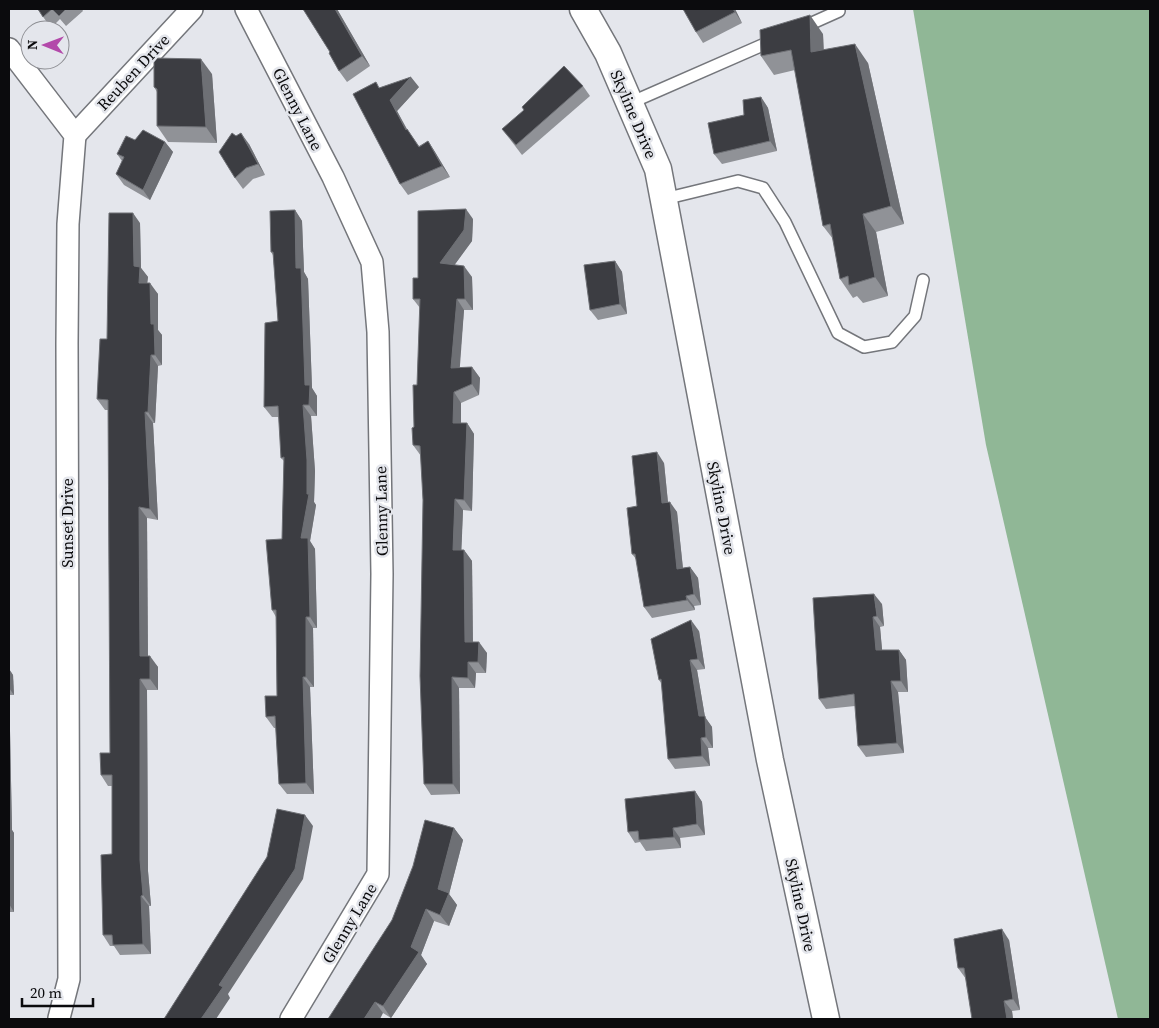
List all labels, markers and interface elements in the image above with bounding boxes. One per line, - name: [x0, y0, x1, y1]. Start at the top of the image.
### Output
- north arrow: [20, 20, 70, 70]
- street label: Reuben Drive: [92, 29, 174, 115]
- text: N: [22, 39, 42, 50]
- street label: Glenny Lane: [268, 64, 328, 154]
- street label: Skyline Drive: [605, 66, 663, 162]
- street label: Skyline Drive: [702, 460, 742, 556]
- street label: Glenny Lane: [369, 466, 393, 556]
- street label: Sunset Drive: [56, 478, 78, 568]
- street label: Skyline Drive: [780, 857, 822, 953]
- street label: Glenny Lane: [316, 879, 382, 967]
- scale bar: [22, 976, 94, 1008]
- text: 20 m: [30, 982, 62, 1003]

